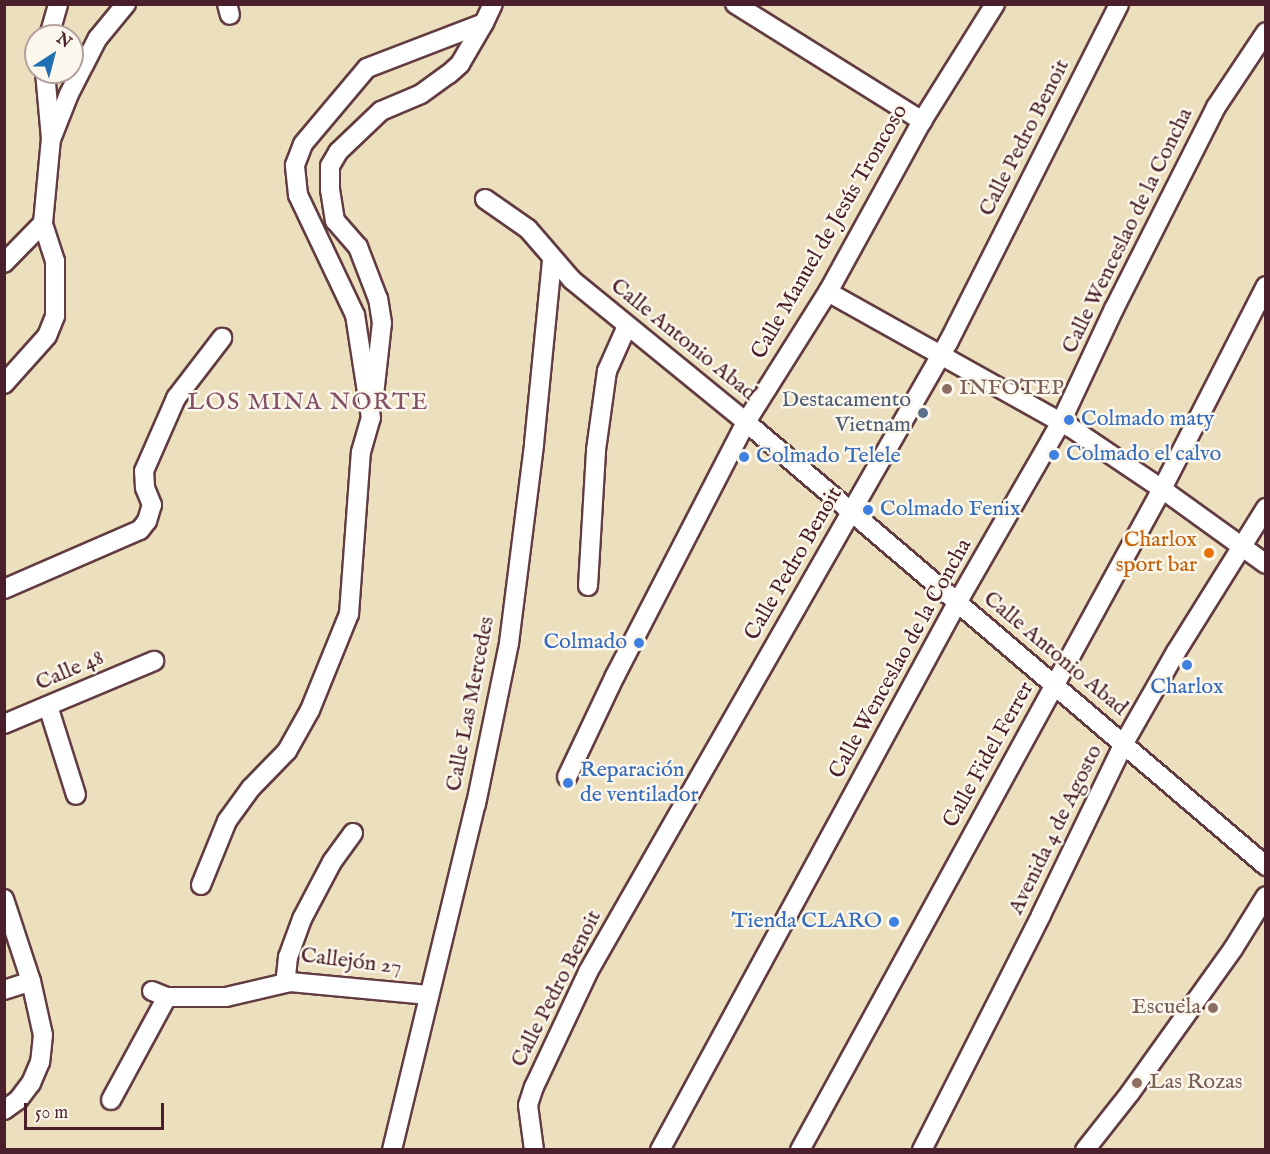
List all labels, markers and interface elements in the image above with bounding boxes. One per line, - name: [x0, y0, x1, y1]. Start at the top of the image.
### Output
- north arrow: [24, 24, 84, 84]
- text: N: [52, 29, 75, 53]
- street label: Calle Pedro Benoit: [974, 55, 1076, 221]
- street label: Calle Manuel de Jesús Troncoso: [746, 100, 914, 364]
- street label: Calle Wenceslao de la Concha: [1057, 104, 1199, 358]
- street label: Calle Antonio Abad: [605, 273, 761, 407]
- place label: INFOTEP: [959, 376, 1064, 402]
- marker: INFOTEP: [940, 382, 954, 396]
- place label: Destacamento Vietnam: [781, 387, 911, 439]
- district label: LOS MINA NORTE: [187, 389, 429, 417]
- marker: Destacamento Vietnam: [916, 406, 930, 420]
- place label: Colmado maty: [1081, 407, 1214, 433]
- marker: Colmado maty: [1062, 413, 1076, 427]
- place label: Colmado el calvo: [1066, 442, 1221, 468]
- place label: Colmado Telele: [756, 444, 901, 470]
- marker: Colmado el calvo: [1047, 448, 1061, 462]
- marker: Colmado Telele: [737, 450, 751, 464]
- street label: Calle Pedro Benoit: [739, 483, 849, 645]
- place label: Colmado Fenix: [880, 497, 1021, 523]
- marker: Colmado Fenix: [861, 503, 875, 517]
- place label: Charlox sport bar: [1116, 527, 1197, 578]
- street label: Calle Wenceslao de la Concha: [824, 534, 978, 784]
- marker: Charlox sport bar: [1202, 546, 1216, 560]
- street label: Calle Antonio Abad: [978, 586, 1132, 722]
- street label: Calle Las Mercedes: [441, 614, 501, 794]
- place label: Colmado: [543, 630, 627, 656]
- marker: Colmado: [632, 636, 646, 650]
- street label: Calle 48: [32, 645, 108, 697]
- marker: Charlox: [1180, 658, 1194, 672]
- place label: Charlox: [1150, 675, 1224, 701]
- street label: Calle Fidel Ferrer: [938, 677, 1040, 833]
- street label: Avenida 4 de Agosto: [1003, 741, 1109, 919]
- place label: Reparación de ventilador: [580, 757, 699, 808]
- marker: Reparación de ventilador: [561, 776, 575, 790]
- street label: Calle Pedro Benoit: [506, 906, 608, 1072]
- place label: Tienda CLARO: [732, 909, 882, 935]
- marker: Tienda CLARO: [887, 915, 901, 929]
- street label: Callejón 27: [299, 943, 403, 981]
- place label: Escuela: [1132, 995, 1201, 1021]
- marker: Escuela: [1206, 1001, 1220, 1015]
- place label: Las Rozas: [1149, 1070, 1243, 1096]
- marker: Las Rozas: [1130, 1076, 1144, 1090]
- scale bar: [27, 1091, 166, 1129]
- text: 50 m: [35, 1102, 68, 1125]

